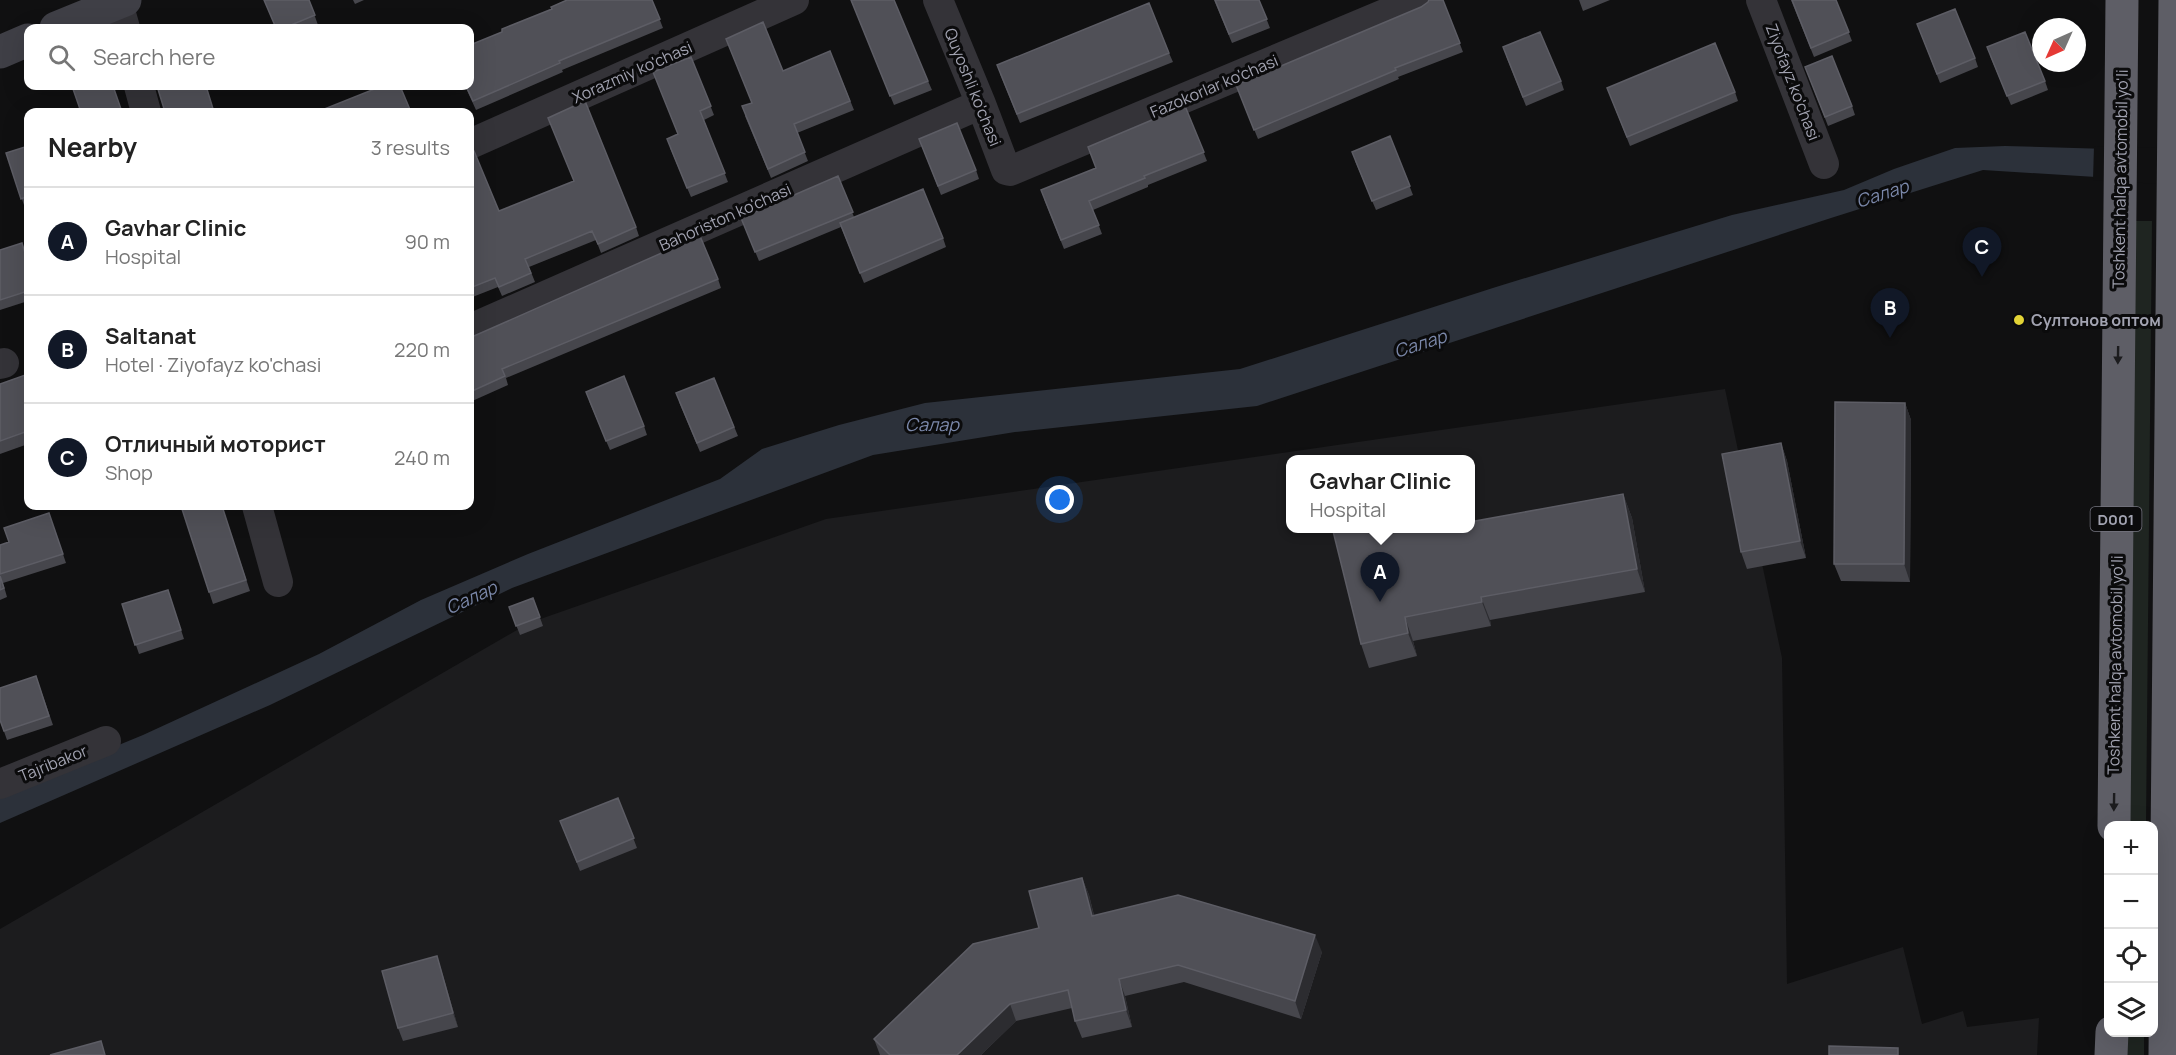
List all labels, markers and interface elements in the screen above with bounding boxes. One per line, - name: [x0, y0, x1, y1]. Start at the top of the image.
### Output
- north arrow: [2032, 18, 2086, 72]
- street label: Ziyofayz ko'chasi: [1761, 20, 1825, 144]
- search box: [24, 24, 474, 90]
- street label: Quyoshli ko'chasi: [939, 25, 1007, 149]
- street label: Xorazmiy ko'chasi: [569, 36, 695, 108]
- icon: search: [45, 41, 78, 74]
- text: Search here: [93, 42, 215, 72]
- street label: Fazokorlar ko'chasi: [1147, 49, 1281, 123]
- street label: Toshkent halqa avtomobil yo'li: [2107, 69, 2133, 289]
- text: Nearby: [48, 129, 137, 165]
- text: 3 results: [371, 134, 450, 161]
- water label: Салар: [1853, 173, 1913, 213]
- street label: Bahoriston ko'chasi: [656, 178, 794, 256]
- text: Gavhar Clinic: [105, 213, 246, 243]
- text: A: [61, 228, 74, 255]
- text: 90 m: [404, 228, 450, 255]
- pin: C: [1962, 228, 2002, 277]
- text: Hospital: [105, 243, 181, 270]
- pin: B: [1870, 288, 1910, 338]
- place label: Султонов оптом: [2031, 309, 2161, 331]
- marker: Султонов оптом: [2012, 313, 2026, 327]
- text: Saltanat: [105, 321, 196, 351]
- water label: Салар: [1391, 323, 1451, 363]
- text: B: [61, 336, 74, 363]
- text: 220 m: [394, 336, 450, 363]
- one-way arrow: [2113, 346, 2123, 365]
- text: Hotel · Ziyofayz ko'chasi: [105, 351, 321, 378]
- water label: Салар: [905, 412, 960, 436]
- text: Отличный моторист: [105, 429, 326, 459]
- text: C: [60, 444, 75, 471]
- text: 240 m: [394, 444, 450, 471]
- popup: [1286, 455, 1475, 533]
- text: Shop: [105, 459, 153, 486]
- text: Gavhar Clinic: [1310, 466, 1451, 496]
- your location: [1045, 485, 1074, 514]
- text: Hospital: [1310, 496, 1386, 523]
- road number: D001: [2090, 507, 2142, 531]
- pin: A: [1360, 552, 1400, 602]
- street label: Toshkent halqa avtomobil yo'li: [2102, 555, 2128, 775]
- water label: Салар: [442, 574, 502, 619]
- street label: Tajribakor: [15, 739, 91, 787]
- one-way arrow: [2109, 793, 2119, 812]
- map controls: [2104, 821, 2158, 1037]
- button: +: [2104, 821, 2158, 875]
- button: −: [2104, 875, 2158, 929]
- button: locate: [2104, 929, 2158, 983]
- button: layers: [2104, 983, 2158, 1037]

